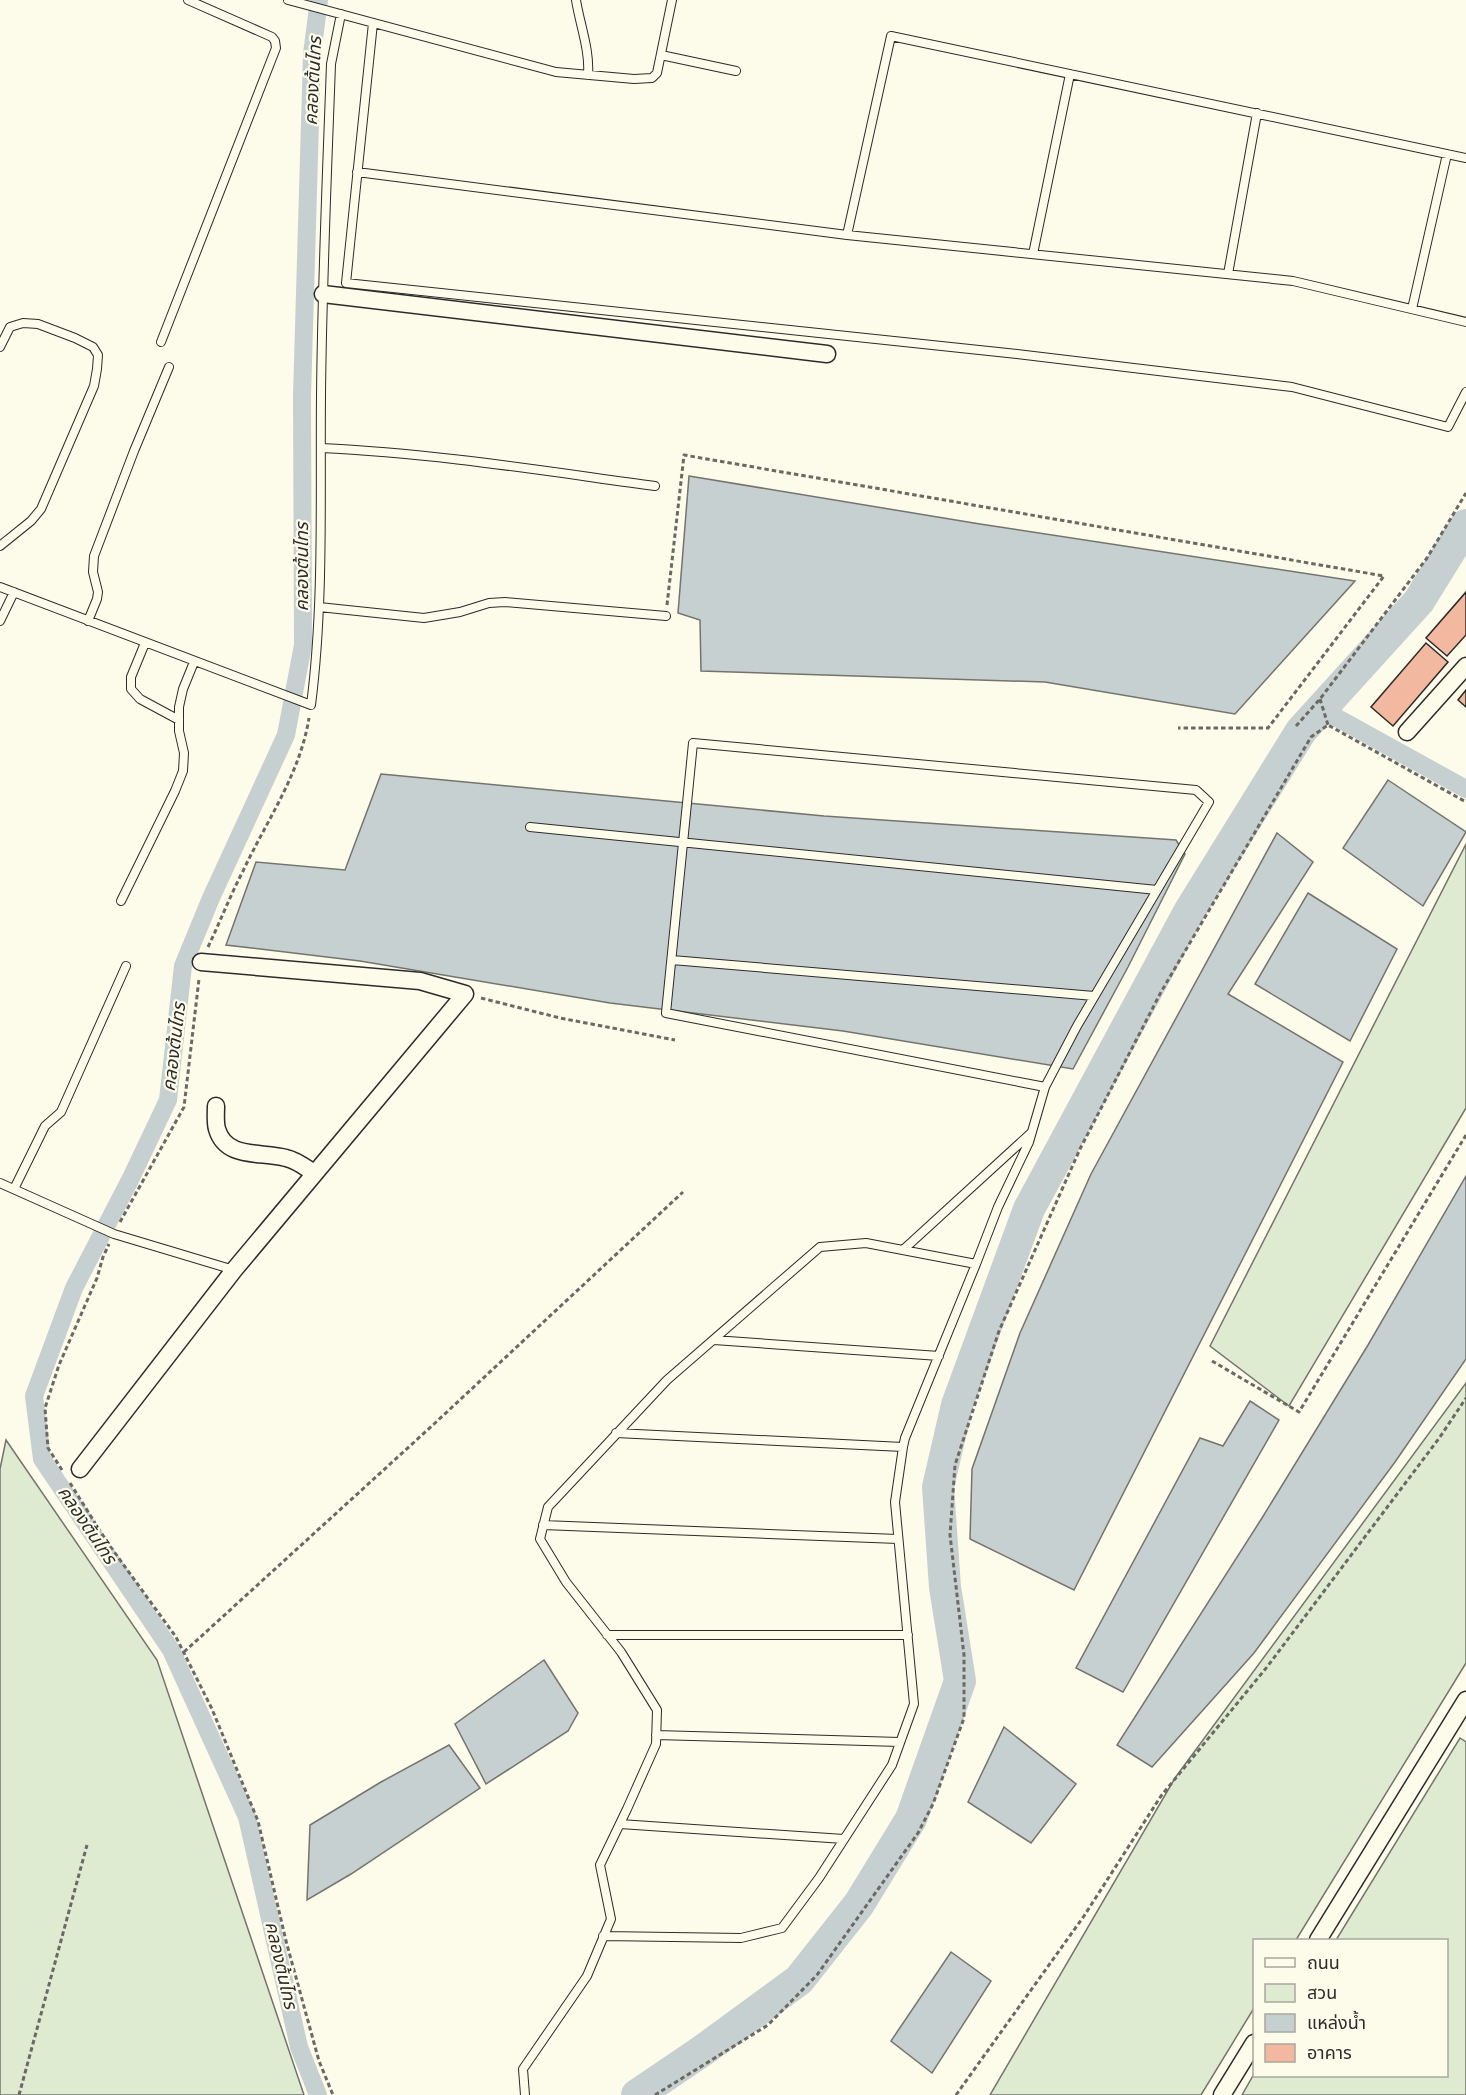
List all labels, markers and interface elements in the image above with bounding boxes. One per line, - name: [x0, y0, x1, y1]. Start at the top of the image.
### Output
- water label: คลองต้นไทร: [300, 35, 326, 126]
- water label: คลองต้นไทร: [291, 521, 313, 612]
- water label: คลองต้นไทร: [158, 1000, 190, 1093]
- water label: คลองต้นไทร: [53, 1482, 122, 1569]
- water label: คลองต้นไทร: [260, 1919, 302, 2012]
- legend: [1253, 1939, 1448, 2077]
- text: ถนน: [1307, 1952, 1340, 1974]
- text: สวน: [1307, 1982, 1337, 2004]
- text: แหล่งน้ำ: [1307, 2010, 1366, 2034]
- text: อาคาร: [1307, 2042, 1352, 2064]

